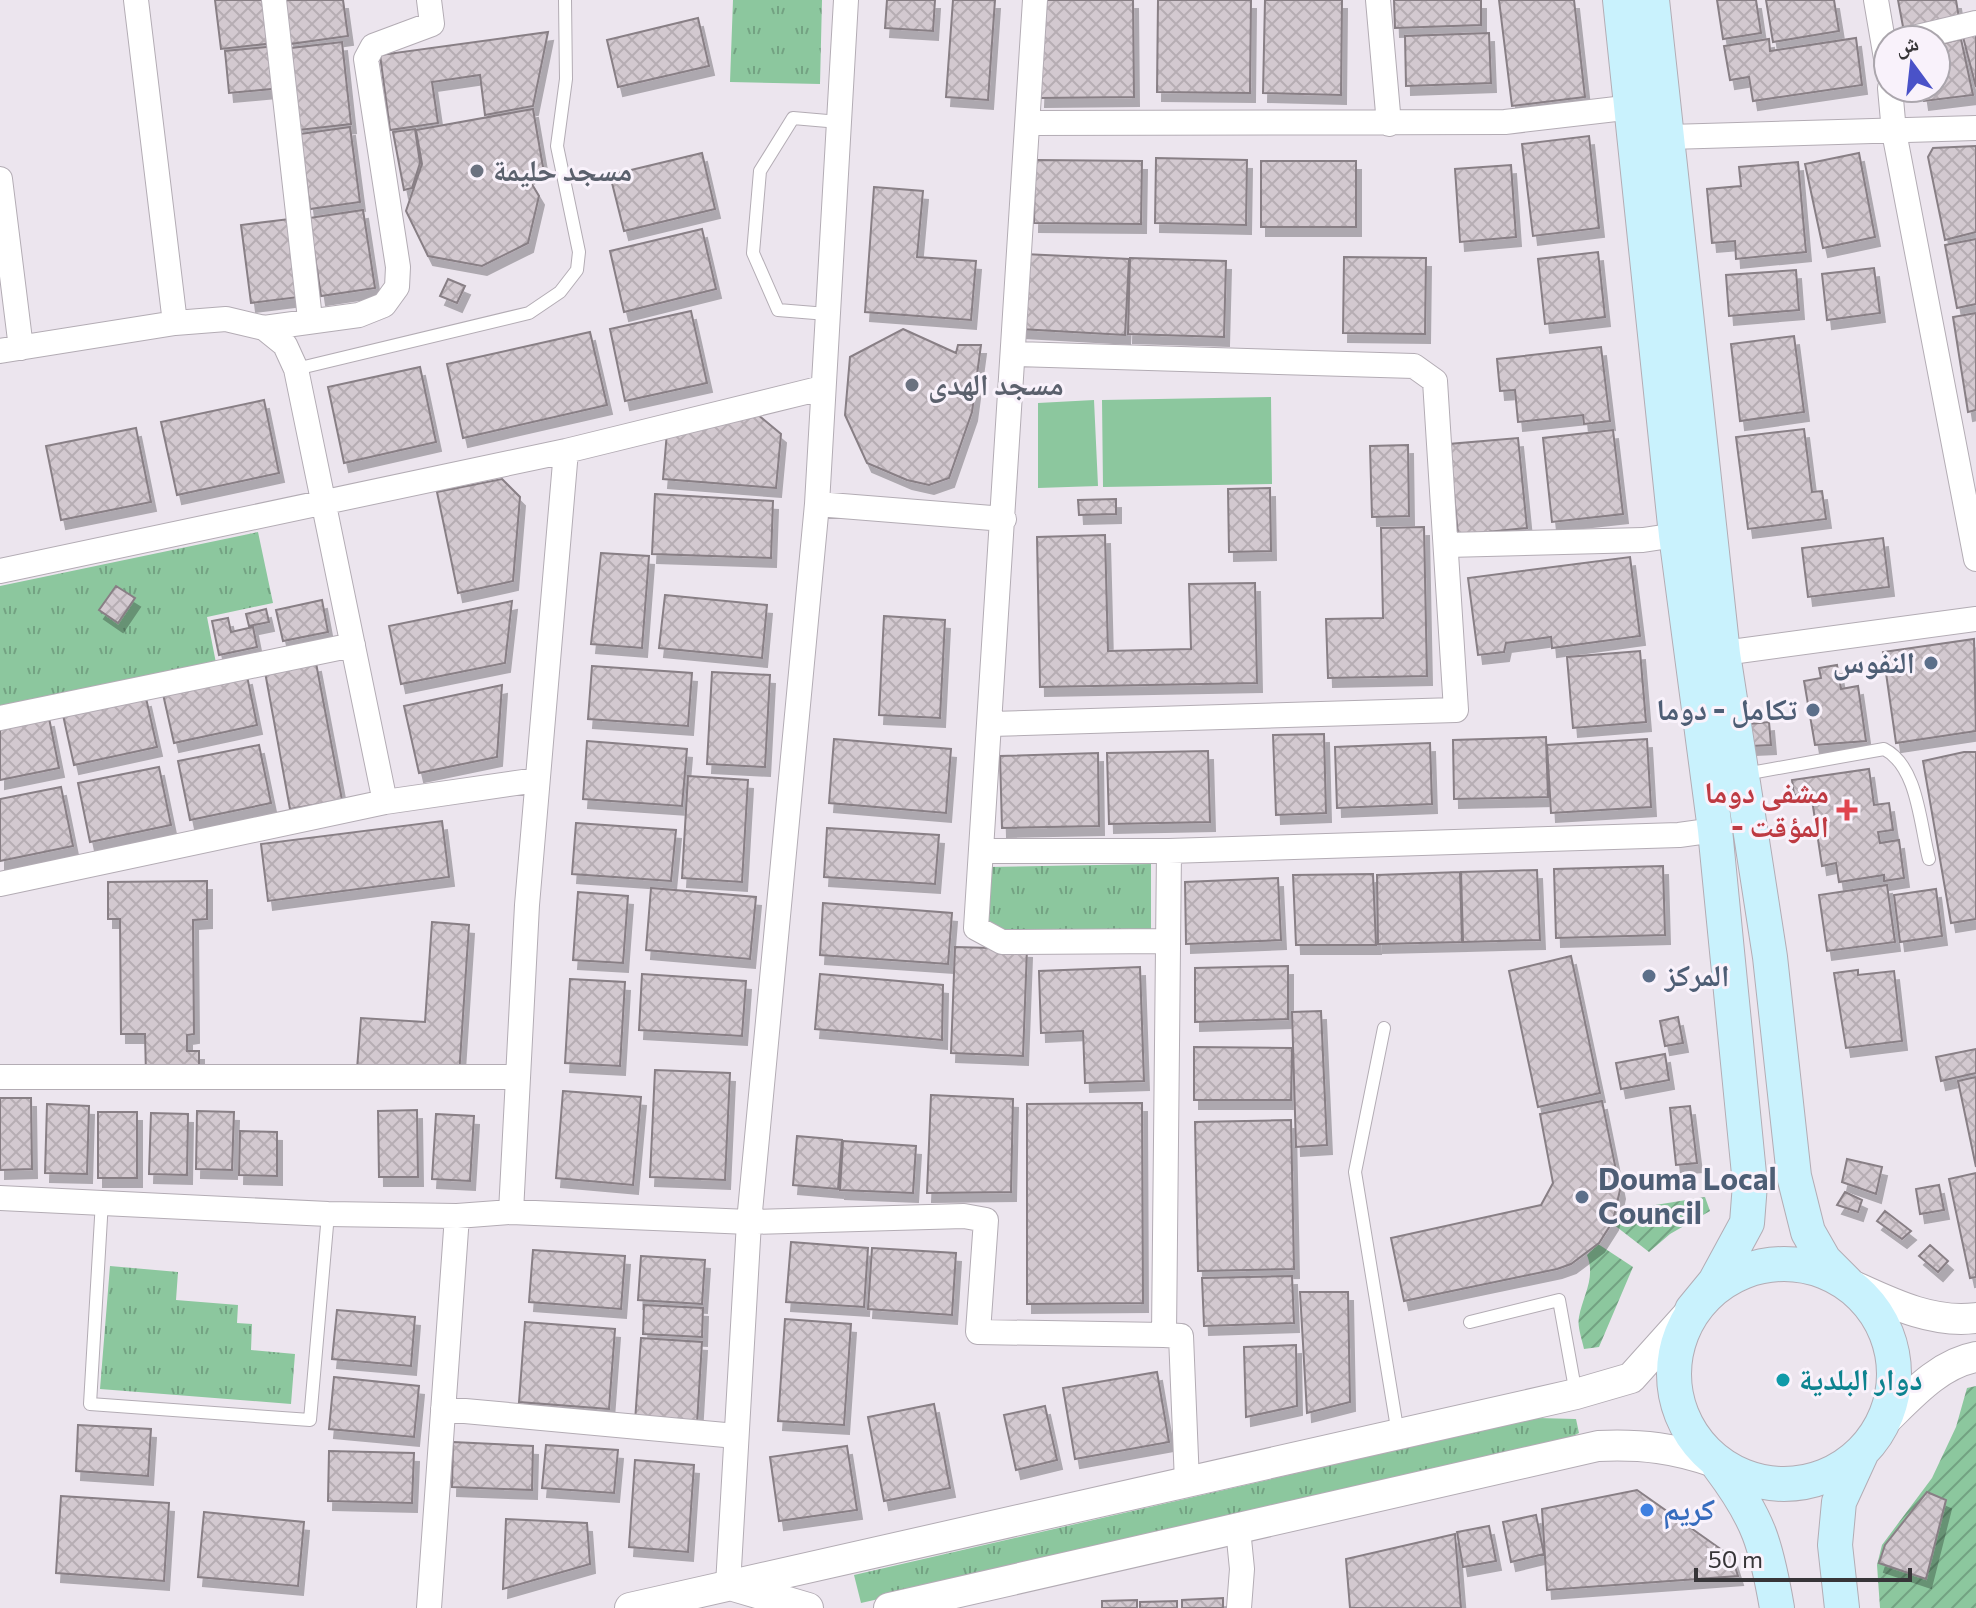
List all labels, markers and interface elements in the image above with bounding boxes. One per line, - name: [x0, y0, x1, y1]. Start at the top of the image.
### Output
- north arrow: [1872, 24, 1952, 104]
- text: ش: [1892, 28, 1922, 61]
- place label: مسجد حليمة: [493, 150, 632, 188]
- marker: مسجد حليمة: [468, 162, 486, 180]
- place label: مسجد الهدى: [928, 364, 1064, 403]
- marker: مسجد الهدى: [903, 376, 921, 394]
- place label: النفوس: [1832, 642, 1915, 681]
- marker: النفوس: [1922, 654, 1940, 672]
- place label: تكامل - دوما: [1656, 689, 1797, 728]
- marker: تكامل - دوما: [1804, 701, 1822, 719]
- place label: مشفى دوما - المؤقت: [1704, 772, 1829, 844]
- marker: مشفى دوما - المؤقت: [1836, 799, 1858, 821]
- place label: المركز: [1663, 955, 1729, 992]
- marker: المركز: [1640, 967, 1658, 985]
- place label: Douma Local Council: [1598, 1159, 1777, 1230]
- marker: Douma Local Council: [1573, 1188, 1591, 1206]
- place label: دوار البلدية: [1799, 1359, 1922, 1397]
- marker: دوار البلدية: [1774, 1371, 1792, 1389]
- place label: كريم: [1663, 1489, 1715, 1530]
- marker: كريم: [1638, 1501, 1656, 1519]
- scale bar: [1696, 1532, 1910, 1582]
- text: 50 m: [1708, 1544, 1763, 1573]

